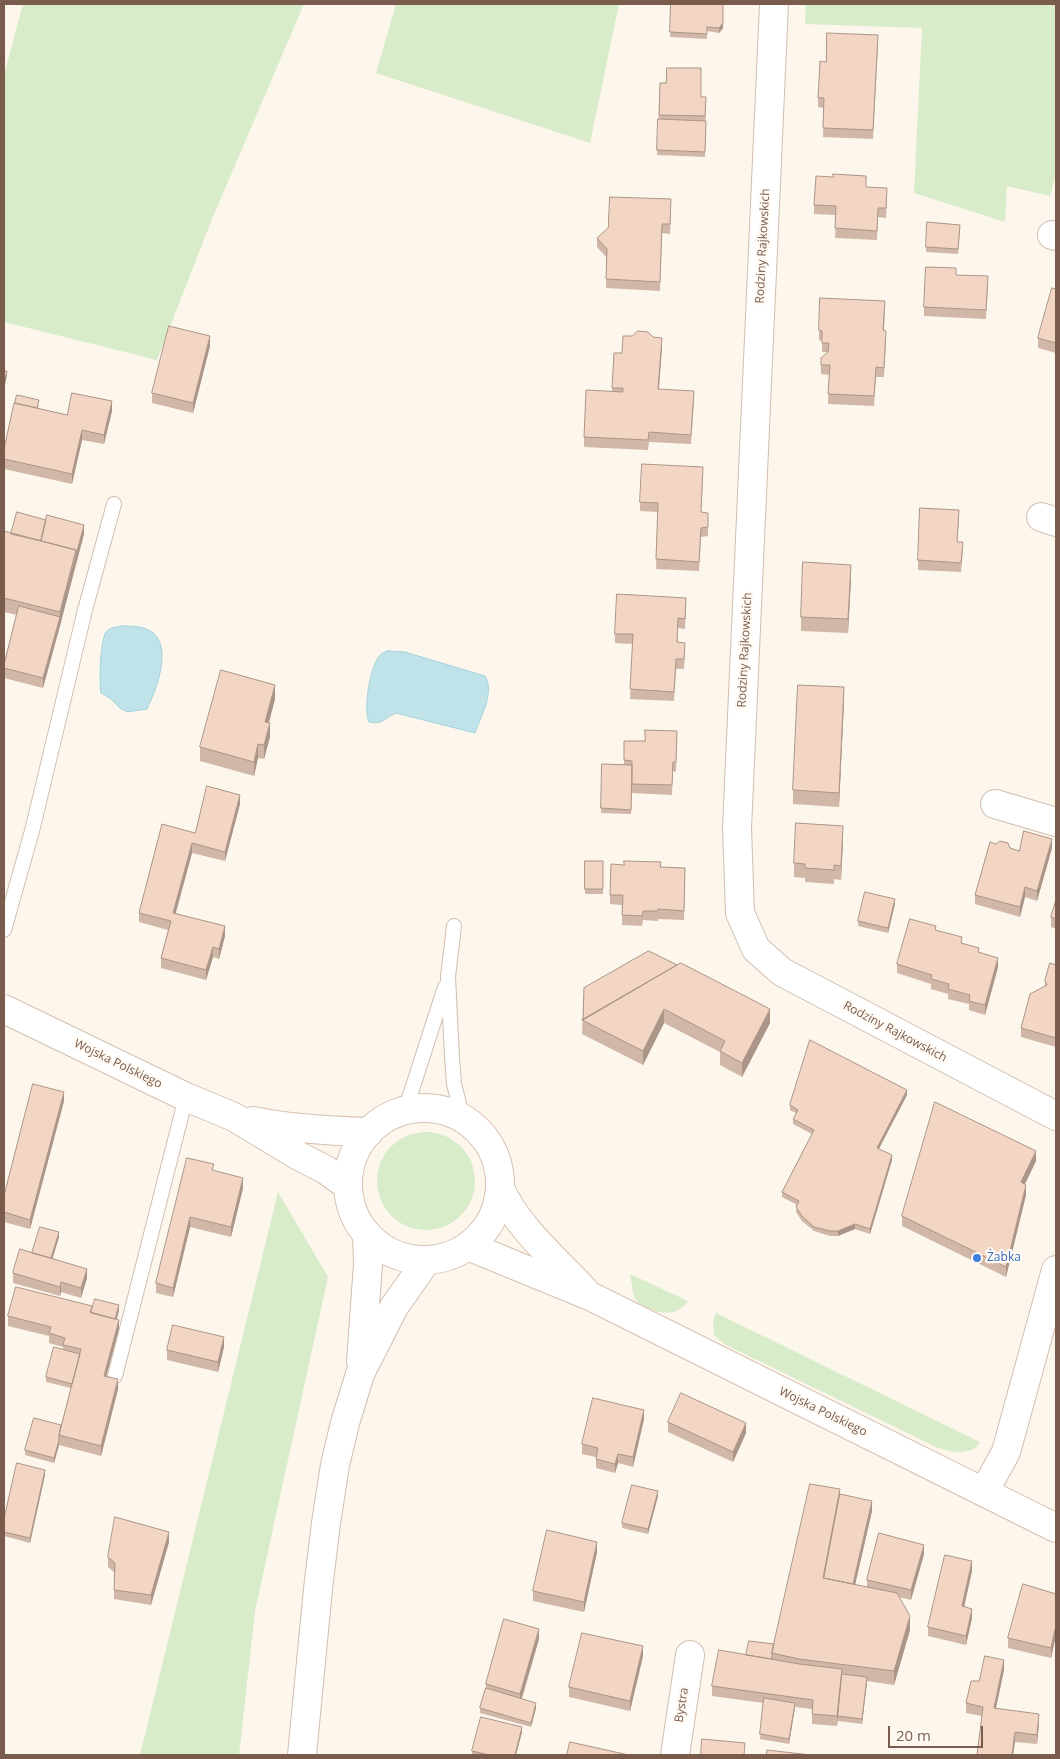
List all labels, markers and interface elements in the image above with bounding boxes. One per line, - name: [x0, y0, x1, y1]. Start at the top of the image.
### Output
- street label: Rodziny Rajkowskich: [753, 188, 773, 304]
- street label: Rodziny Rajkowskich: [735, 592, 755, 708]
- street label: Rodziny Rajkowskich: [841, 999, 949, 1065]
- street label: Wojska Polskiego: [72, 1036, 164, 1092]
- place label: Żabka: [987, 1251, 1021, 1265]
- marker: Żabka: [971, 1252, 983, 1264]
- street label: Wojska Polskiego: [777, 1384, 869, 1440]
- street label: Bystra: [672, 1686, 692, 1724]
- scale bar: [890, 1716, 985, 1748]
- text: 20 m: [896, 1725, 931, 1745]

